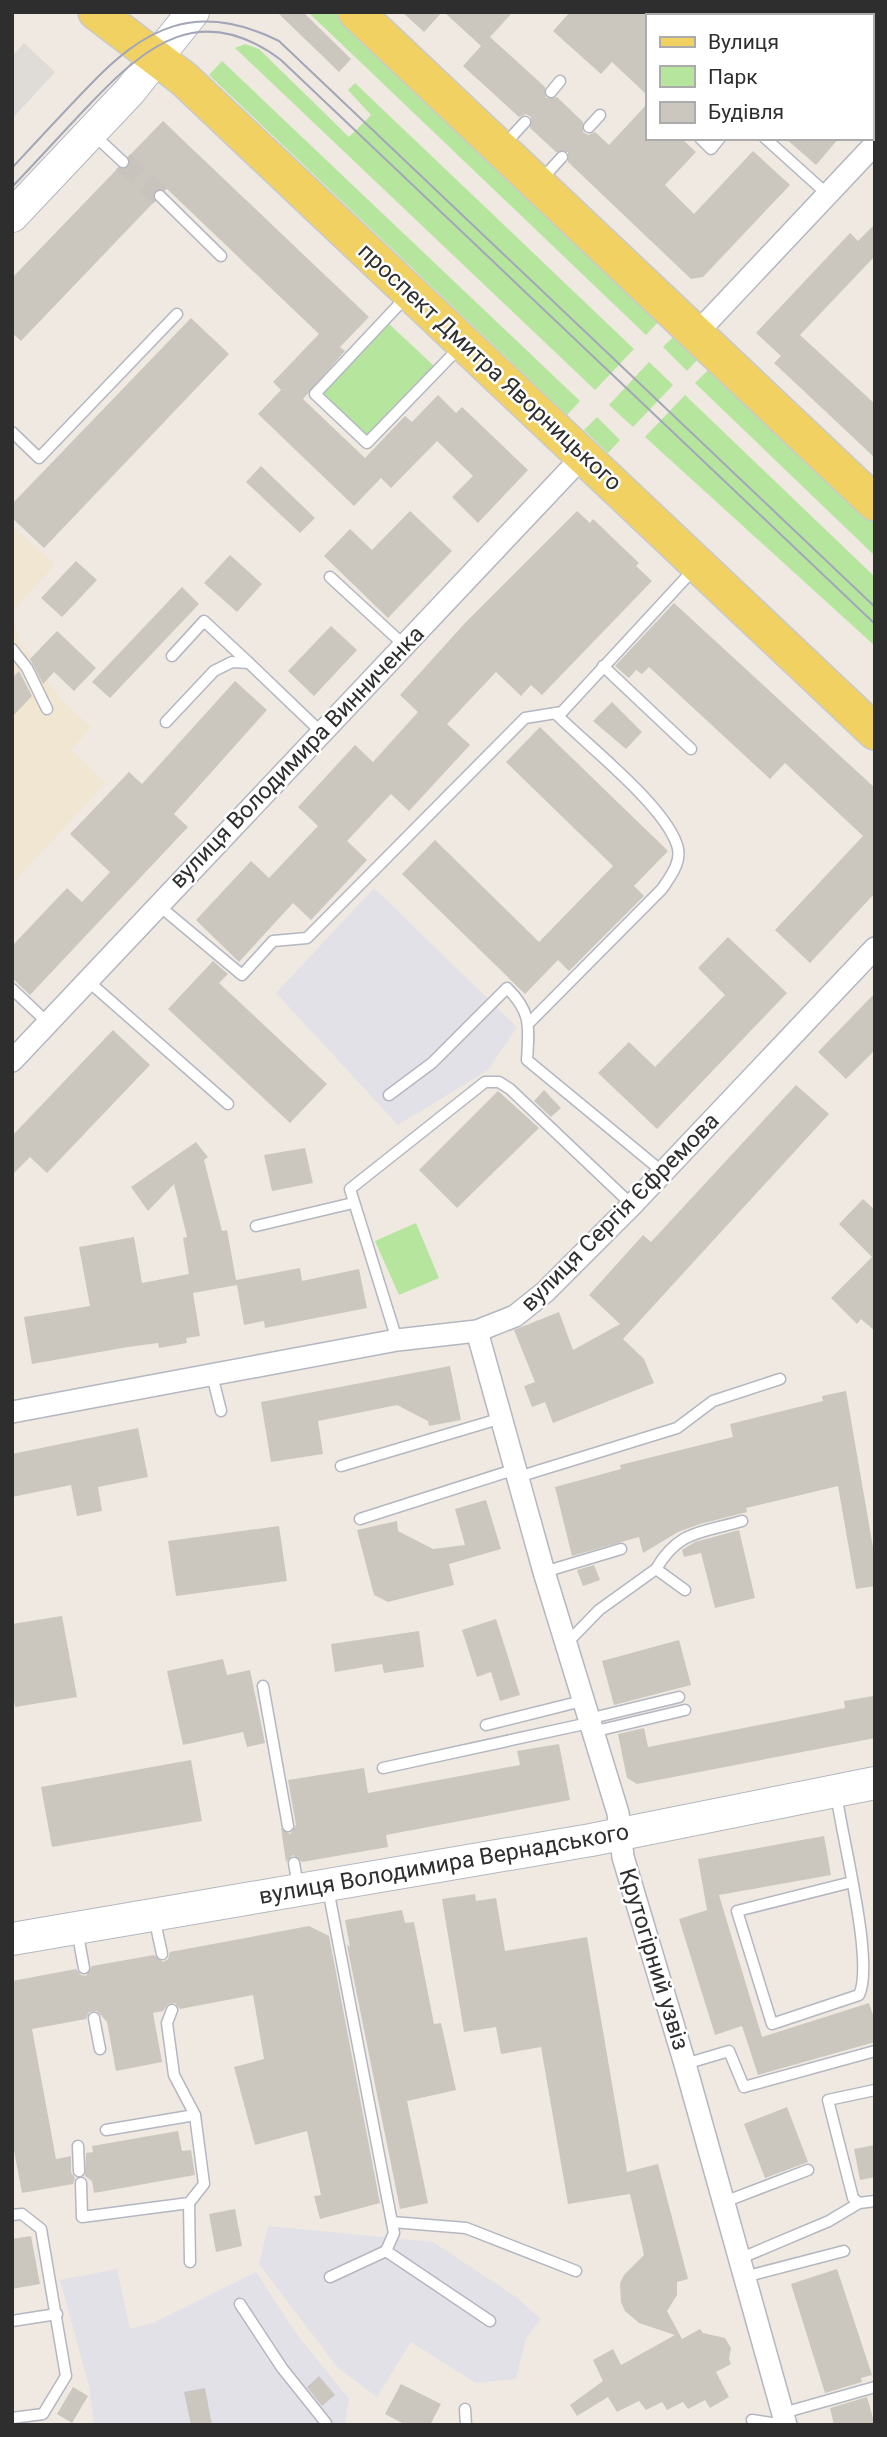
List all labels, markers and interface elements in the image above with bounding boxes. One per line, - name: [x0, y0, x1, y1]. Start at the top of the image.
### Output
- legend: [646, 14, 873, 140]
- text: Вулиця: [708, 30, 779, 54]
- text: Парк: [708, 65, 758, 89]
- text: Будівля: [708, 100, 784, 124]
- street label: проспект Дмитра Яворницького: [353, 238, 627, 496]
- street label: вулиця Володимира Винниченка: [164, 620, 430, 894]
- street label: вулиця Сергія Єфремова: [515, 1107, 725, 1317]
- street label: вулиця Володимира Вернадського: [257, 1818, 631, 1910]
- street label: Крутогірний узвіз: [614, 1865, 694, 2053]

